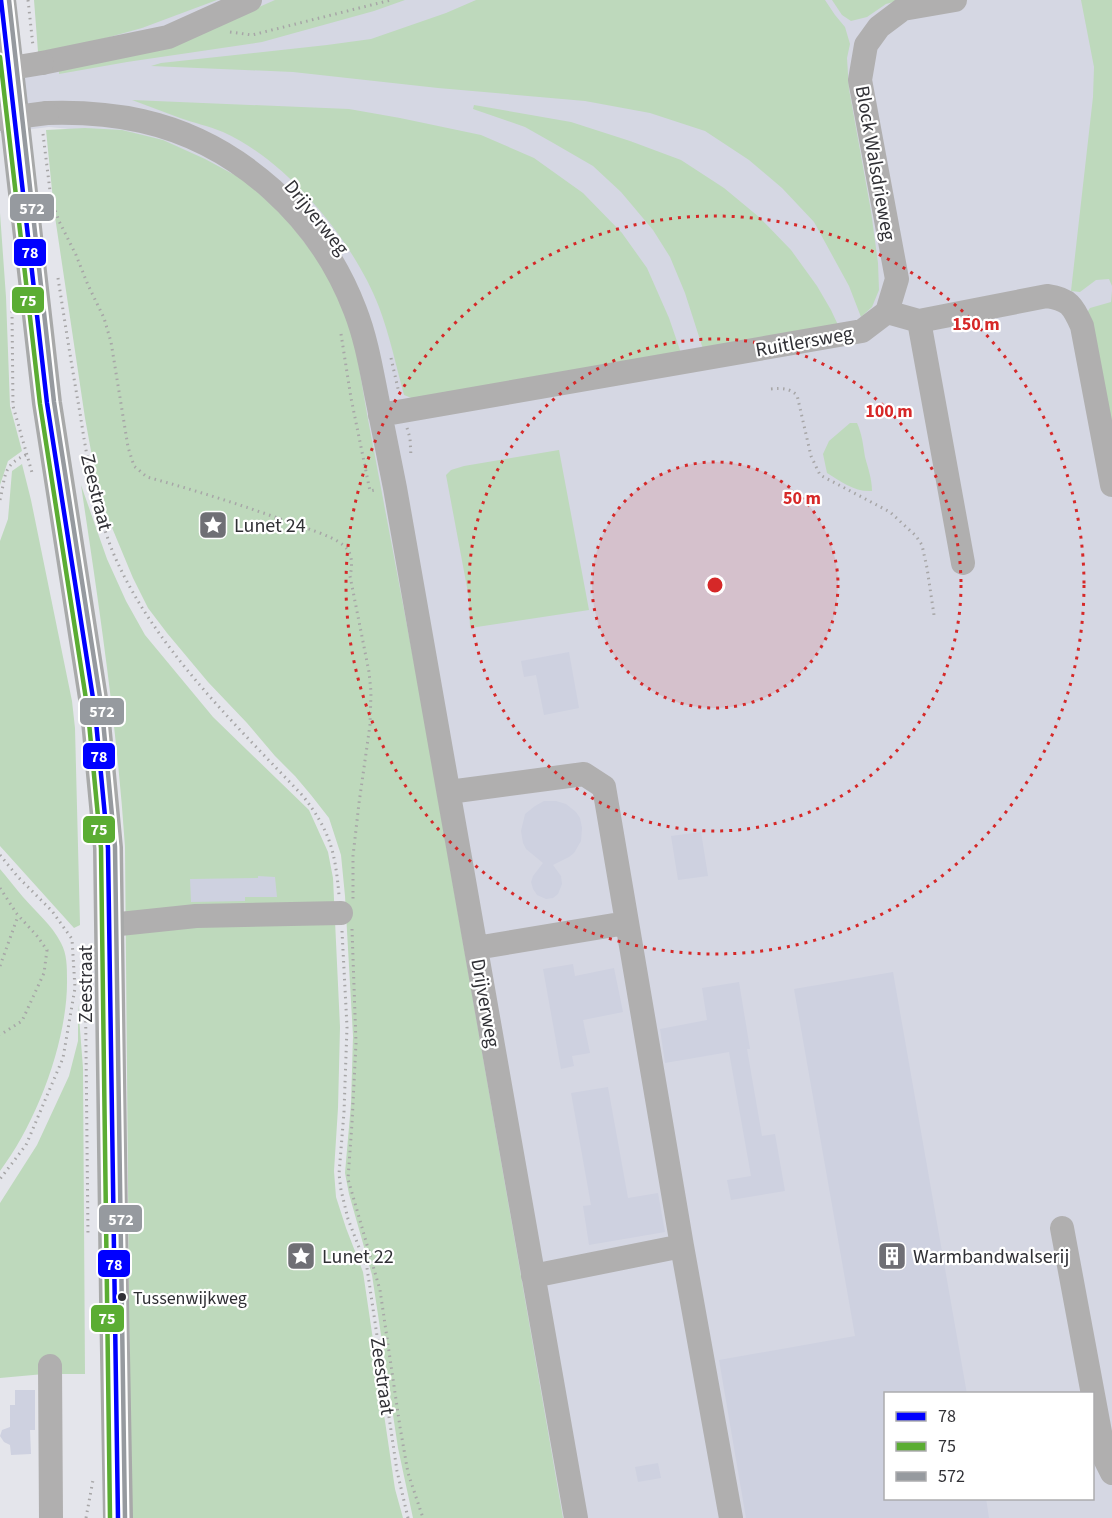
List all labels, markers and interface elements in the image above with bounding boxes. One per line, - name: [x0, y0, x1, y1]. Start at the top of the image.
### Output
- street label: Block Walsdrieweg: [848, 84, 902, 243]
- street label: Drijverweg: [277, 174, 355, 261]
- line badge: 572: [9, 193, 55, 222]
- text: 572: [19, 198, 45, 220]
- line badge: 78: [13, 238, 47, 267]
- text: 78: [22, 242, 38, 264]
- line badge: 75: [11, 286, 45, 314]
- text: 75: [20, 290, 36, 312]
- text: 150 m: [952, 312, 1000, 337]
- street label: Ruitlersweg: [753, 320, 855, 364]
- text: 100 m: [865, 399, 913, 424]
- street label: Zeestraat: [73, 451, 119, 534]
- text: 50 m: [783, 486, 821, 511]
- place icon: Lunet 24: [197, 509, 229, 541]
- place label: Lunet 24: [234, 512, 306, 540]
- centre of rings: [705, 575, 725, 595]
- line badge: 572: [79, 697, 125, 726]
- text: 572: [89, 701, 115, 723]
- line badge: 78: [82, 742, 116, 770]
- text: 78: [91, 746, 107, 768]
- line badge: 75: [82, 815, 116, 844]
- text: 75: [91, 819, 107, 841]
- street label: Zeestraat: [72, 945, 100, 1023]
- street label: Drijverweg: [463, 957, 507, 1050]
- line badge: 572: [98, 1204, 143, 1233]
- text: 572: [108, 1209, 134, 1231]
- place icon: Lunet 22: [285, 1240, 317, 1272]
- building icon: Warmbandwalserij: [876, 1240, 908, 1272]
- place label: Lunet 22: [322, 1243, 394, 1271]
- place label: Warmbandwalserij: [913, 1243, 1069, 1271]
- line badge: 78: [97, 1249, 131, 1278]
- text: 78: [106, 1254, 122, 1276]
- place label: Tussenwijkweg: [133, 1286, 247, 1311]
- marker: Tussenwijkweg: [116, 1291, 128, 1303]
- line badge: 75: [90, 1304, 125, 1333]
- text: 75: [99, 1308, 115, 1330]
- street label: Zeestraat: [363, 1336, 401, 1417]
- legend: [884, 1392, 1094, 1500]
- text: 78: [938, 1404, 956, 1429]
- text: 75: [938, 1434, 956, 1459]
- text: 572: [938, 1464, 965, 1489]

